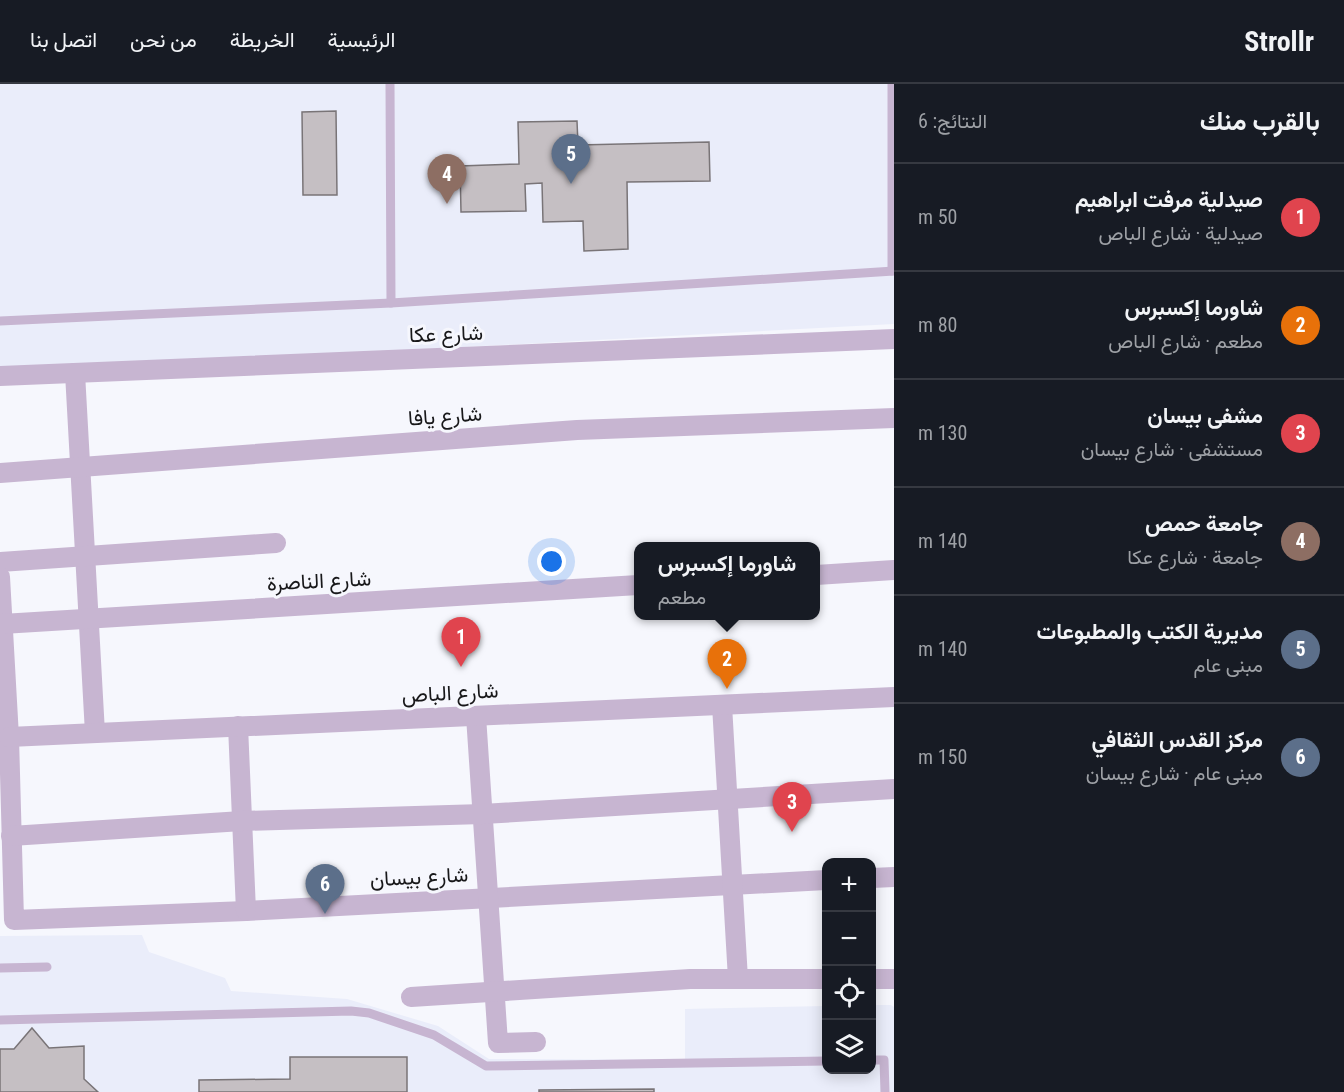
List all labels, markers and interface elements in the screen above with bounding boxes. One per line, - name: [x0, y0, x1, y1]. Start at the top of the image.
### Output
- text: Strollr: [1244, 25, 1314, 58]
- text: اتصل بنا: [30, 28, 97, 52]
- text: من نحن: [130, 28, 197, 52]
- text: الخريطة: [230, 28, 295, 52]
- text: الرئيسية: [328, 28, 396, 52]
- text: بالقرب منك: [1200, 106, 1320, 136]
- text: النتائج: 6: [918, 109, 987, 133]
- pin: 5: [552, 135, 590, 184]
- pin: 4: [428, 154, 466, 204]
- text: صيدلية مرفت ابراهيم: [1075, 187, 1263, 212]
- text: 50 m: [918, 205, 957, 229]
- text: 1: [1295, 205, 1306, 229]
- text: صيدلية · شارع الباص: [1099, 221, 1263, 245]
- text: شاورما إكسبرس: [1125, 295, 1263, 320]
- text: 80 m: [918, 313, 957, 337]
- text: 2: [1295, 313, 1306, 337]
- street label: شارع عكا: [408, 321, 484, 349]
- text: مطعم · شارع الباص: [1108, 329, 1263, 353]
- street label: شارع يافا: [407, 401, 483, 433]
- text: مشفى بيسان: [1147, 403, 1263, 428]
- text: 130 m: [918, 421, 967, 445]
- text: 3: [1295, 421, 1306, 445]
- text: مستشفى · شارع بيسان: [1081, 437, 1263, 461]
- text: جامعة حمص: [1145, 511, 1263, 536]
- text: 140 m: [918, 529, 967, 553]
- text: 4: [1295, 529, 1306, 553]
- popup: [634, 542, 820, 620]
- text: جامعة · شارع عكا: [1127, 545, 1263, 569]
- your location: [537, 547, 566, 576]
- text: شاورما إكسبرس: [658, 551, 796, 576]
- street label: شارع الناصرة: [266, 566, 372, 598]
- text: مطعم: [658, 585, 706, 609]
- pin: 1: [442, 618, 480, 667]
- text: مديرية الكتب والمطبوعات: [1037, 619, 1263, 644]
- text: 140 m: [918, 637, 967, 661]
- text: 5: [1295, 637, 1306, 661]
- pin: 2: [708, 640, 746, 689]
- text: مبنى عام: [1194, 653, 1263, 677]
- street label: شارع الباص: [401, 678, 499, 710]
- text: مركز القدس الثقافي: [1091, 727, 1263, 752]
- text: 150 m: [918, 745, 967, 769]
- text: 6: [1295, 745, 1306, 769]
- text: مبنى عام · شارع بيسان: [1086, 761, 1263, 785]
- pin: 3: [772, 782, 812, 832]
- map controls: [822, 858, 876, 1074]
- button: +: [822, 858, 876, 912]
- street label: شارع بيسان: [369, 862, 469, 894]
- pin: 6: [306, 864, 344, 914]
- button: −: [822, 912, 876, 966]
- button: locate: [822, 966, 876, 1020]
- button: layers: [822, 1020, 876, 1074]

